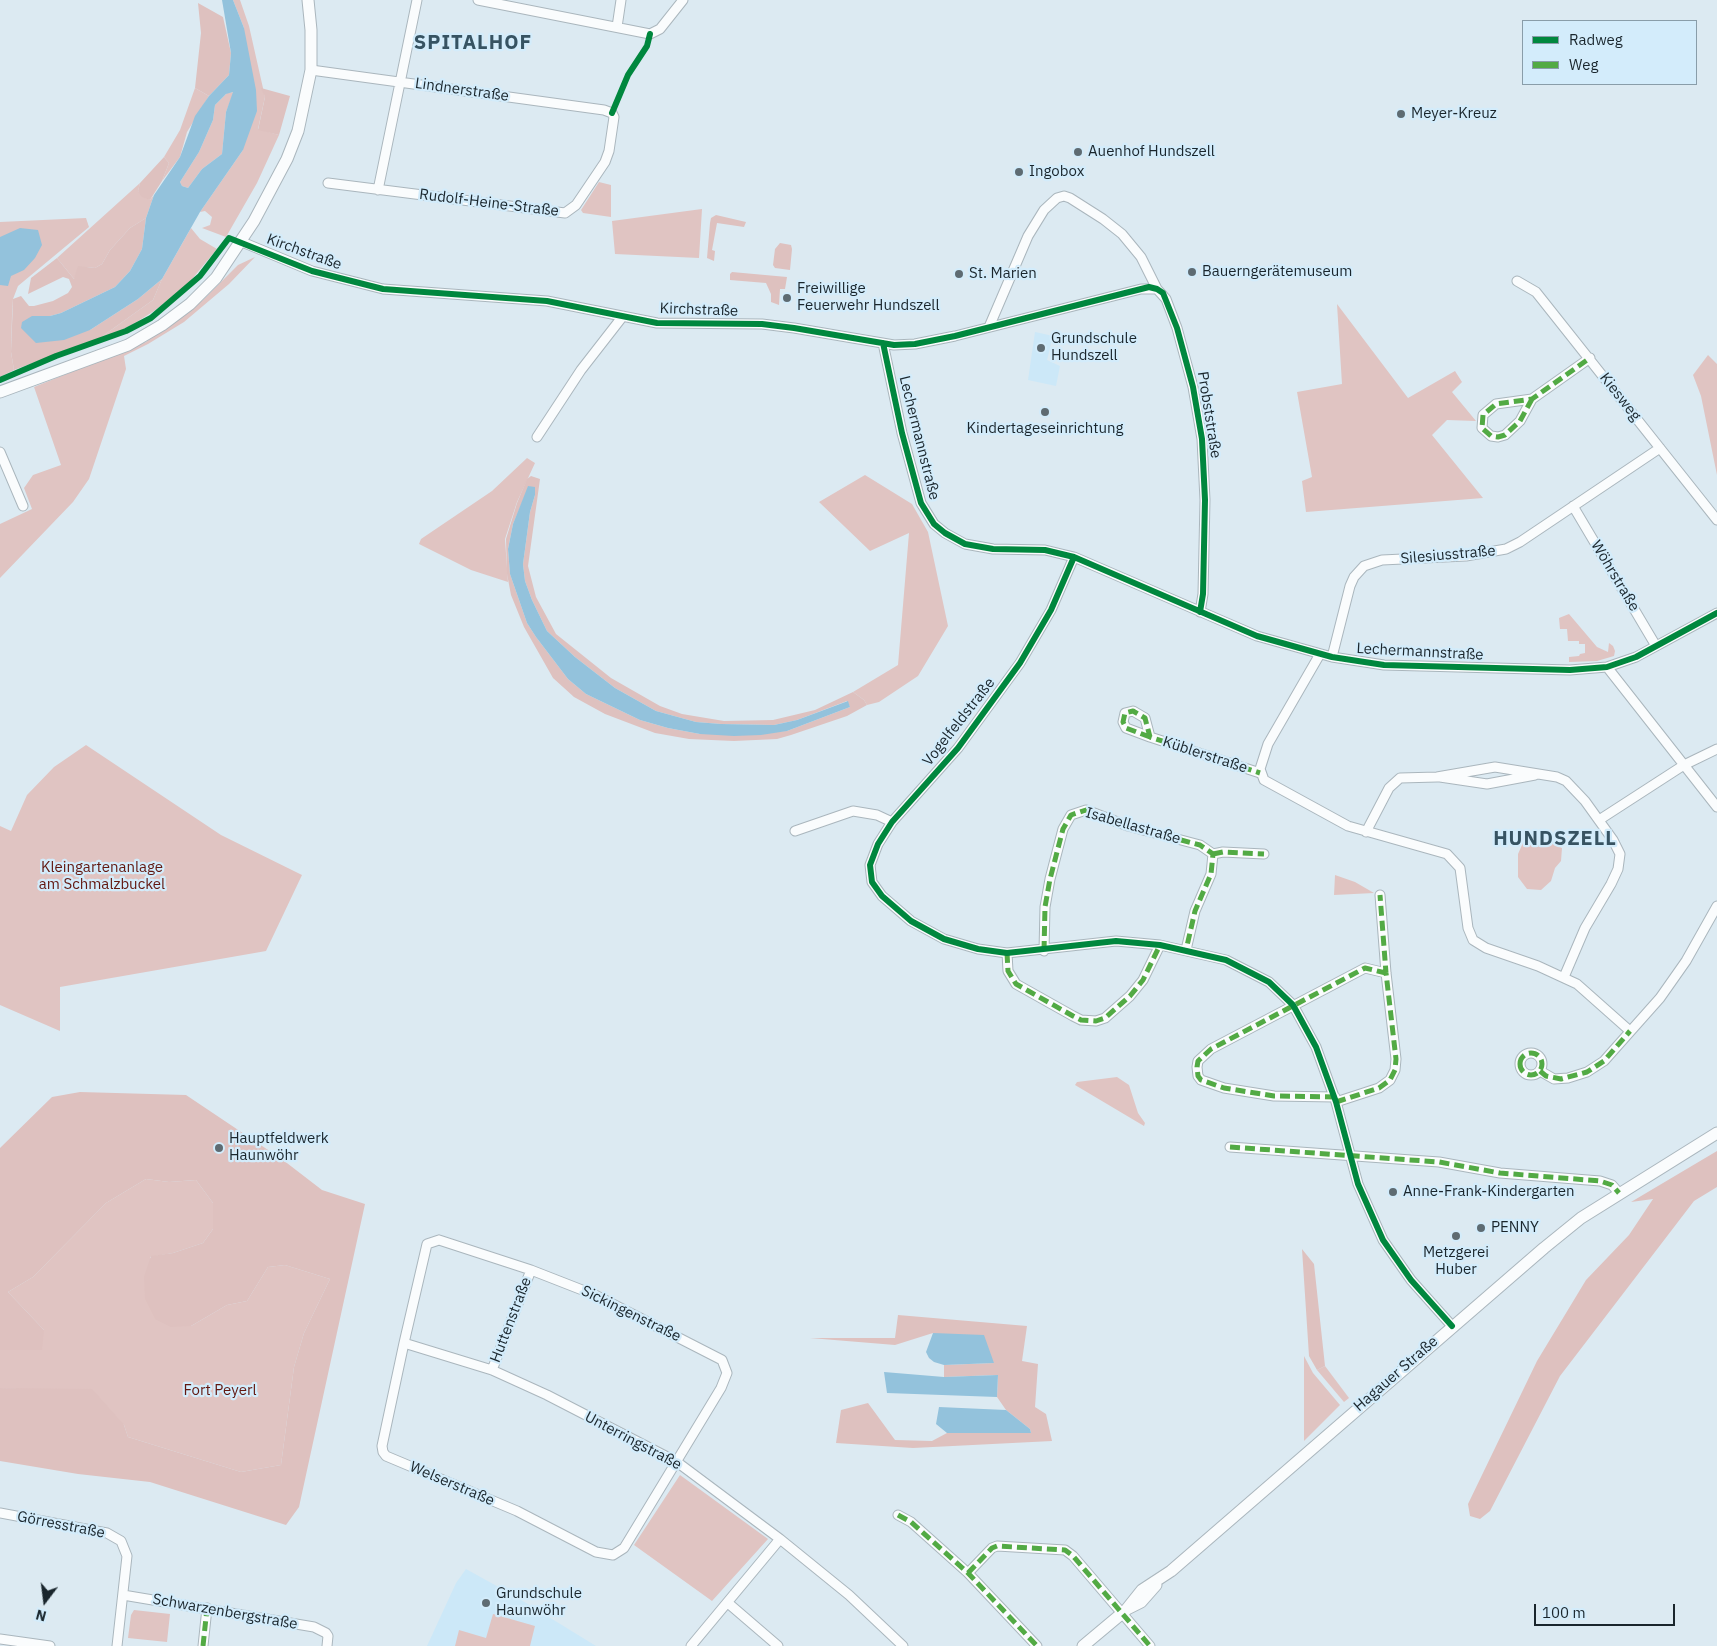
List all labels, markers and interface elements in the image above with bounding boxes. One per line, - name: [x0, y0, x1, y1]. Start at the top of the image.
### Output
- legend: [1522, 20, 1697, 85]
- text: Radweg: [1569, 30, 1623, 49]
- district label: SPITALHOF: [413, 31, 533, 55]
- text: Weg: [1569, 55, 1598, 74]
- street label: Lindnerstraße: [414, 75, 510, 105]
- place label: Meyer-Kreuz: [1411, 105, 1497, 123]
- marker: Meyer-Kreuz: [1395, 108, 1407, 120]
- place label: Auenhof Hundszell: [1088, 143, 1215, 161]
- marker: Auenhof Hundszell: [1072, 146, 1084, 158]
- place label: Ingobox: [1029, 163, 1084, 181]
- marker: Ingobox: [1013, 166, 1025, 178]
- street label: Rudolf-Heine-Straße: [418, 185, 560, 221]
- street label: Kirchstraße: [264, 230, 344, 274]
- place label: Bauerngerätemuseum: [1202, 263, 1352, 281]
- place label: St. Marien: [969, 265, 1037, 283]
- marker: Bauerngerätemuseum: [1186, 266, 1198, 278]
- marker: St. Marien: [953, 268, 965, 280]
- place label: Freiwillige Feuerwehr Hundszell: [797, 280, 939, 315]
- marker: Freiwillige Feuerwehr Hundszell: [781, 292, 793, 304]
- street label: Kirchstraße: [659, 300, 739, 320]
- place label: Grundschule Hundszell: [1051, 330, 1137, 365]
- marker: Grundschule Hundszell: [1035, 342, 1047, 354]
- street label: Kiesweg: [1596, 369, 1644, 425]
- street label: Probststraße: [1193, 370, 1225, 460]
- street label: Lechermannstraße: [895, 374, 943, 502]
- marker: Kindertageseinrichtung: [1039, 406, 1051, 418]
- place label: Kindertageseinrichtung: [967, 420, 1123, 438]
- street label: Wöhrstraße: [1587, 537, 1643, 615]
- street label: Silesiusstraße: [1400, 542, 1496, 568]
- street label: Lechermannstraße: [1356, 640, 1484, 664]
- street label: Vogelfeldstraße: [919, 674, 999, 770]
- street label: Küblerstraße: [1160, 733, 1250, 777]
- street label: Isabellastraße: [1083, 804, 1183, 848]
- district label: HUNDSZELL: [1492, 827, 1618, 851]
- park label: Kleingartenanlage am Schmalzbuckel: [39, 859, 165, 894]
- place label: Hauptfeldwerk Haunwöhr: [229, 1130, 329, 1165]
- marker: Hauptfeldwerk Haunwöhr: [213, 1142, 225, 1154]
- place label: Anne-Frank-Kindergarten: [1403, 1183, 1575, 1201]
- marker: Anne-Frank-Kindergarten: [1387, 1186, 1399, 1198]
- place label: PENNY: [1491, 1219, 1539, 1237]
- marker: PENNY: [1475, 1222, 1487, 1234]
- marker: Metzgerei Huber: [1450, 1230, 1462, 1242]
- place label: Metzgerei Huber: [1423, 1244, 1489, 1279]
- street label: Huttenstraße: [486, 1275, 536, 1365]
- street label: Sickingenstraße: [578, 1282, 684, 1346]
- street label: Hagauer Straße: [1350, 1333, 1442, 1415]
- park label: Fort Peyerl: [184, 1382, 256, 1400]
- street label: Unterringstraße: [581, 1408, 685, 1474]
- street label: Welserstraße: [407, 1458, 497, 1510]
- street label: Görresstraße: [16, 1508, 106, 1542]
- north arrow: [20, 1576, 70, 1626]
- place label: Grundschule Haunwöhr: [496, 1585, 582, 1620]
- street label: Schwarzenbergstraße: [151, 1590, 299, 1634]
- scale bar: [1537, 1594, 1678, 1626]
- marker: Grundschule Haunwöhr: [480, 1597, 492, 1609]
- text: 100 m: [1542, 1603, 1586, 1622]
- text: N: [34, 1605, 48, 1625]

